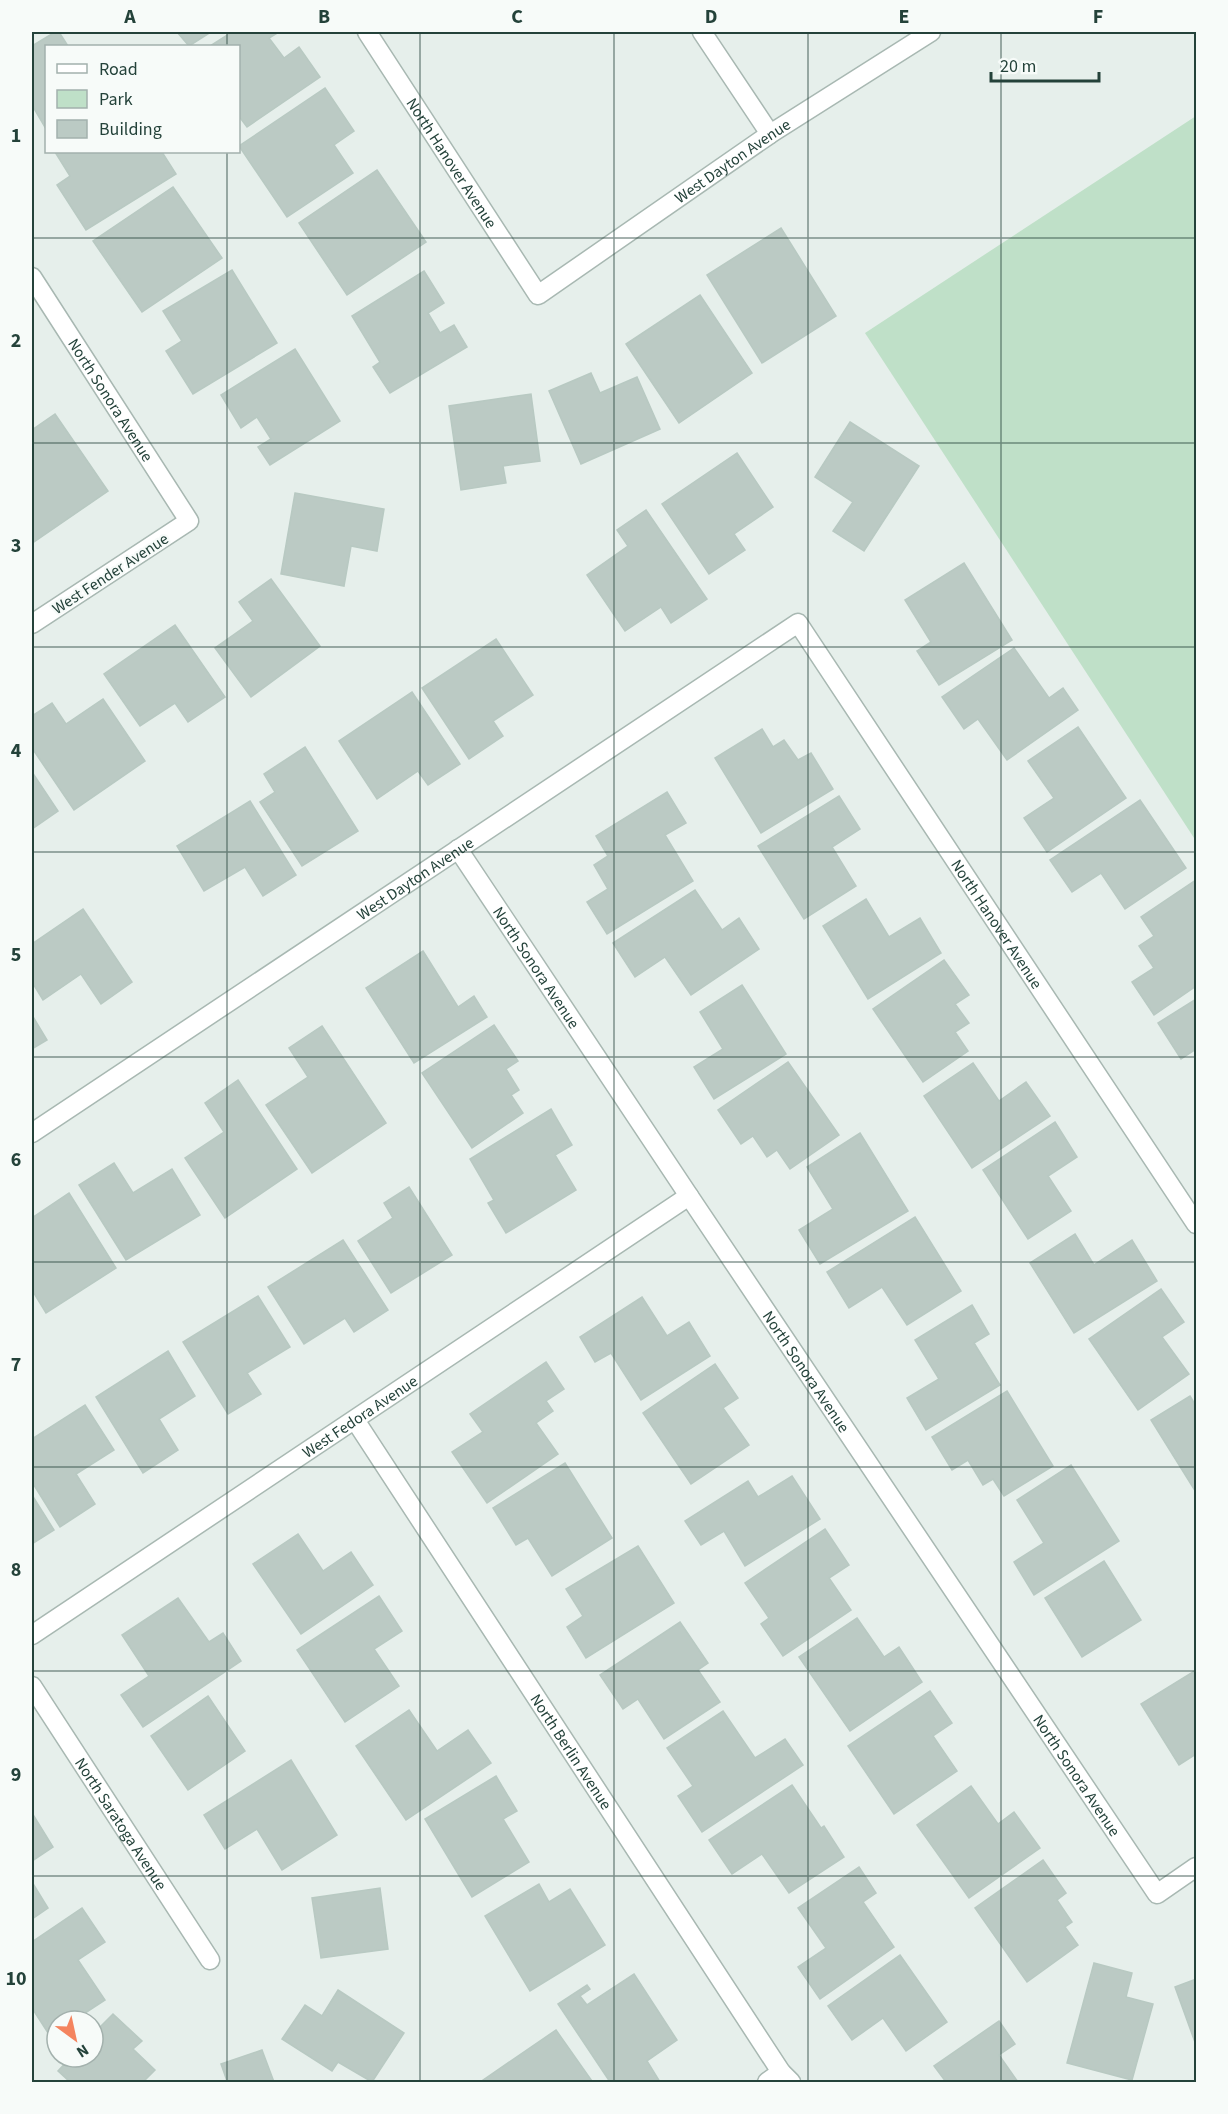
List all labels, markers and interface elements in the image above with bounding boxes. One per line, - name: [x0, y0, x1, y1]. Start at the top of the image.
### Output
- text: A: [123, 3, 136, 31]
- text: B: [318, 3, 330, 31]
- text: C: [511, 3, 523, 31]
- text: D: [705, 3, 717, 31]
- text: E: [899, 3, 909, 31]
- text: F: [1093, 3, 1103, 31]
- legend: [45, 45, 240, 153]
- scale bar: [991, 45, 1099, 83]
- text: 20 m: [1000, 54, 1036, 79]
- text: Road: [99, 57, 138, 82]
- text: Park: [99, 87, 133, 112]
- street label: North Hanover Avenue: [401, 94, 502, 233]
- street label: West Dayton Avenue: [670, 114, 795, 209]
- text: Building: [99, 117, 162, 142]
- text: 1: [11, 122, 21, 150]
- text: 2: [11, 327, 21, 355]
- street label: North Sonora Avenue: [62, 334, 158, 466]
- street label: West Fender Avenue: [48, 528, 173, 620]
- text: 3: [11, 532, 21, 560]
- text: 4: [11, 737, 22, 765]
- street label: West Dayton Avenue: [353, 832, 478, 926]
- street label: North Hanover Avenue: [945, 855, 1047, 994]
- street label: North Sonora Avenue: [487, 902, 585, 1033]
- text: 5: [11, 941, 21, 969]
- text: 6: [11, 1146, 21, 1174]
- street label: North Sonora Avenue: [757, 1307, 855, 1437]
- text: 7: [11, 1351, 21, 1379]
- street label: West Fedora Avenue: [298, 1370, 422, 1463]
- text: 8: [11, 1556, 21, 1584]
- street label: North Berlin Avenue: [525, 1690, 617, 1814]
- street label: North Sonora Avenue: [1028, 1710, 1125, 1841]
- street label: North Saratoga Avenue: [69, 1754, 172, 1895]
- text: 9: [11, 1761, 21, 1789]
- text: 10: [5, 1965, 27, 1993]
- north arrow: [45, 2009, 105, 2069]
- text: N: [72, 2039, 93, 2063]

